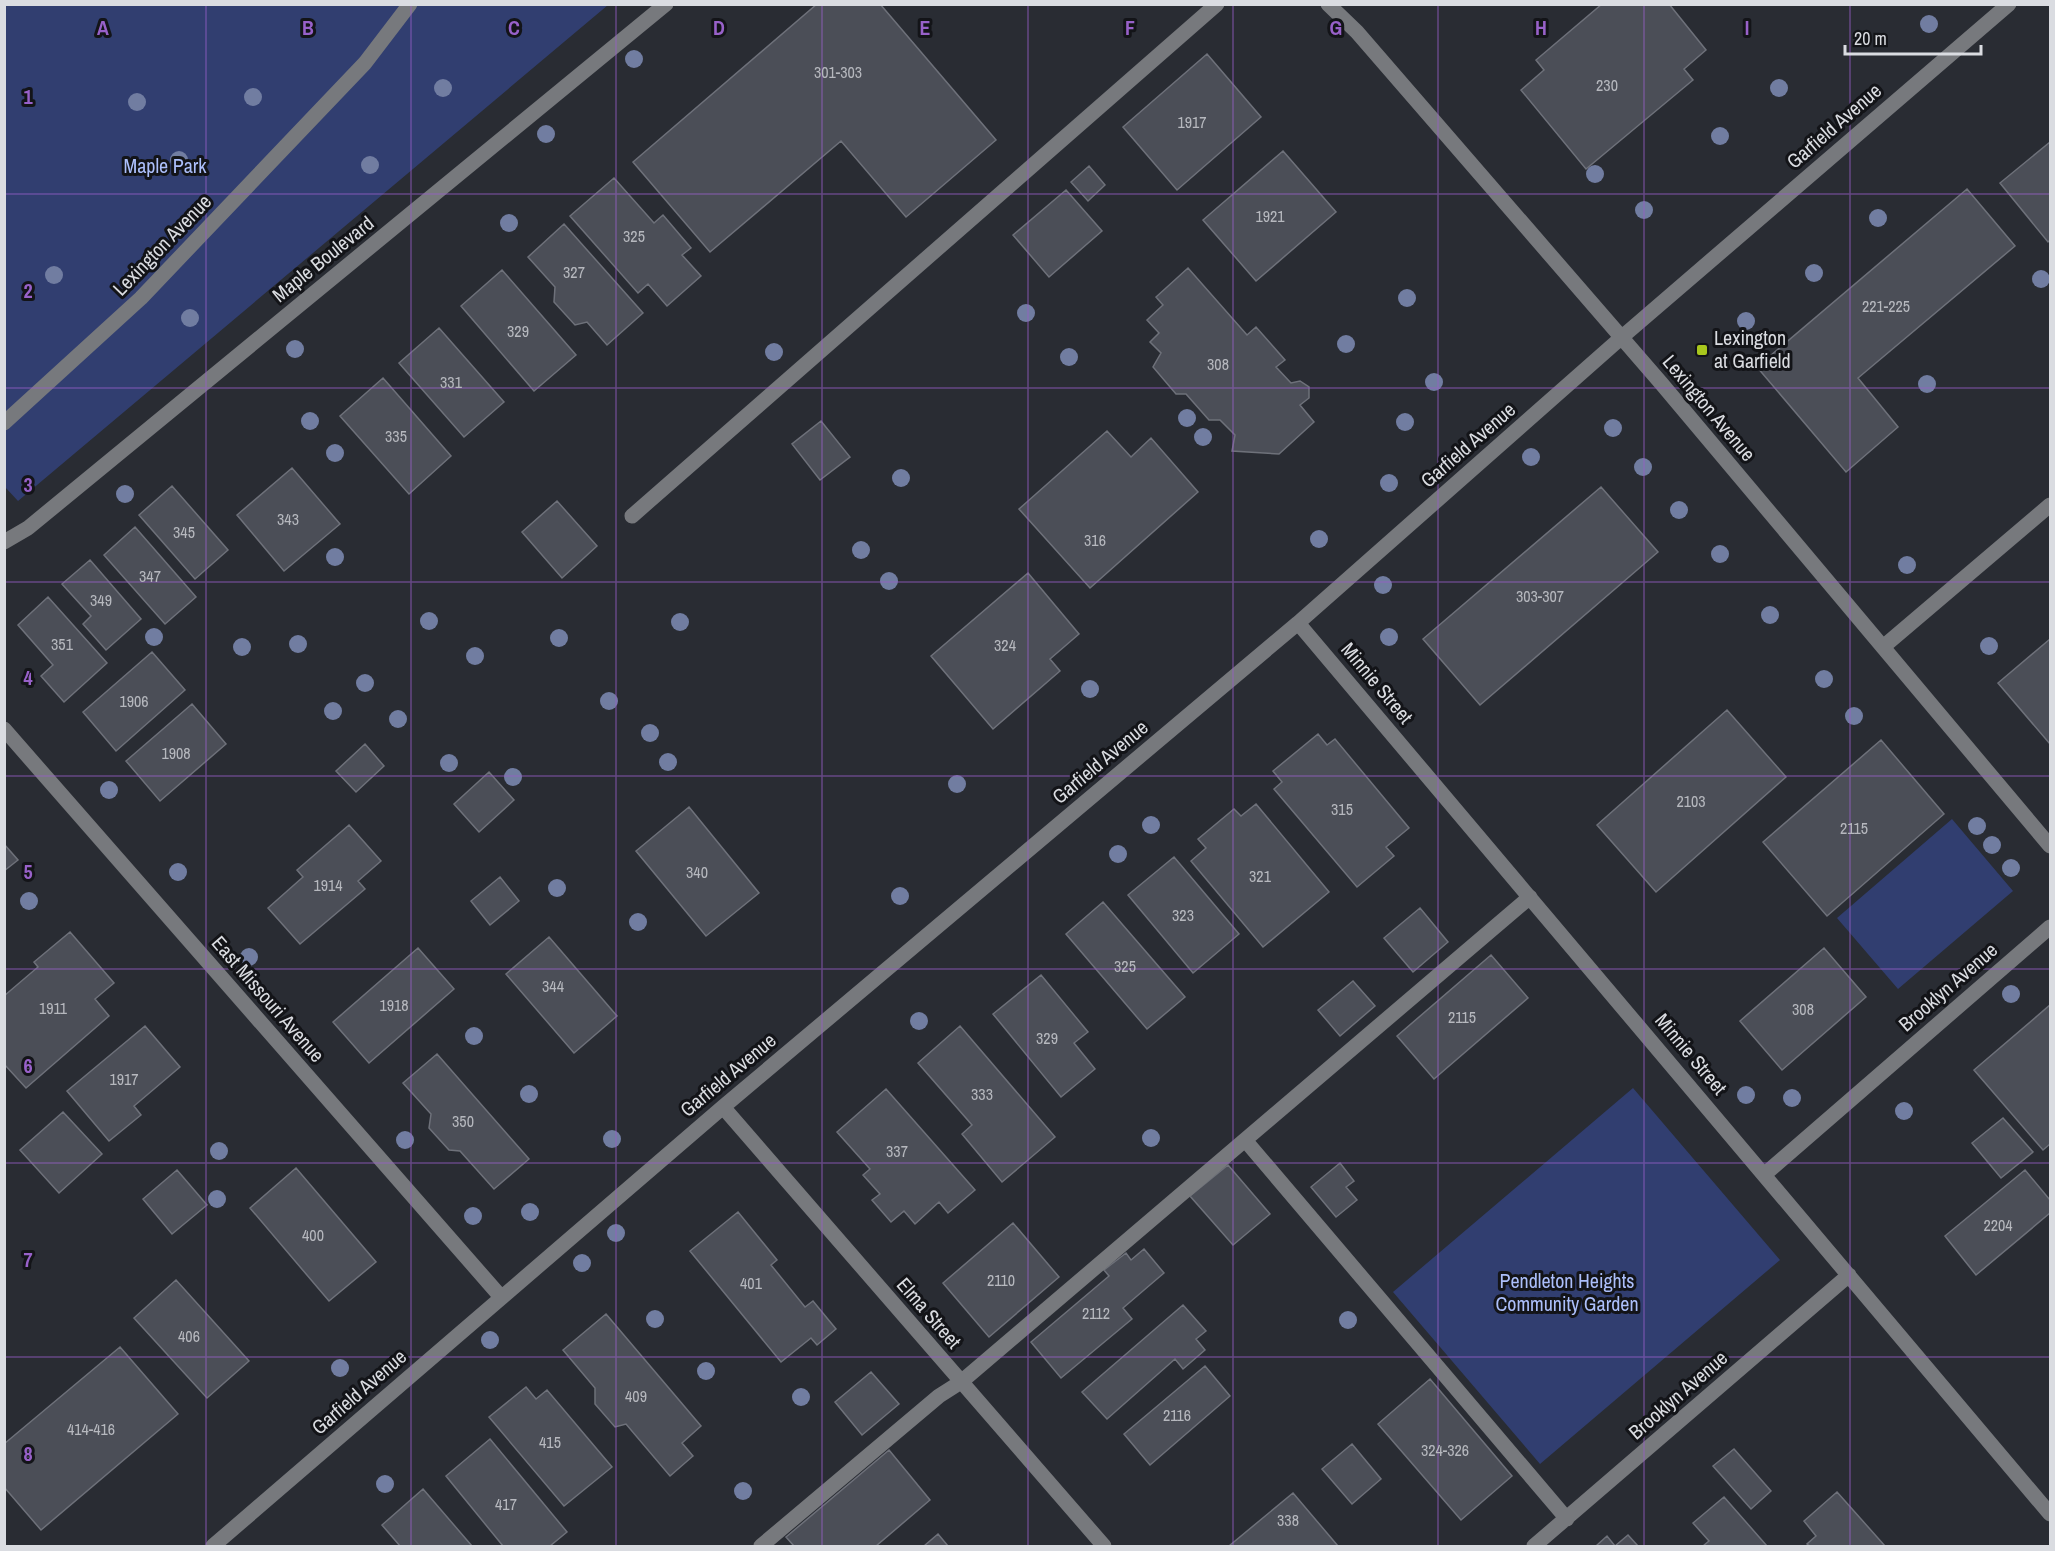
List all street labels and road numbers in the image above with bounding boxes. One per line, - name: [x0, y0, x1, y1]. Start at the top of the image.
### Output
- street label: Garfield Avenue: [1781, 77, 1887, 174]
- street label: Lexington Avenue: [106, 188, 217, 301]
- street label: Maple Boulevard: [266, 209, 379, 308]
- street label: Lexington Avenue: [1657, 349, 1762, 467]
- street label: Garfield Avenue: [1415, 396, 1521, 493]
- street label: Minnie Street: [1335, 636, 1420, 729]
- street label: Garfield Avenue: [1046, 714, 1153, 810]
- street label: East Missouri Avenue: [206, 930, 331, 1068]
- street label: Brooklyn Avenue: [1892, 936, 2003, 1037]
- street label: Minnie Street: [1649, 1007, 1734, 1100]
- street label: Garfield Avenue: [674, 1027, 781, 1123]
- street label: Elma Street: [891, 1271, 968, 1354]
- street label: Garfield Avenue: [306, 1343, 412, 1440]
- street label: Brooklyn Avenue: [1622, 1344, 1733, 1445]

